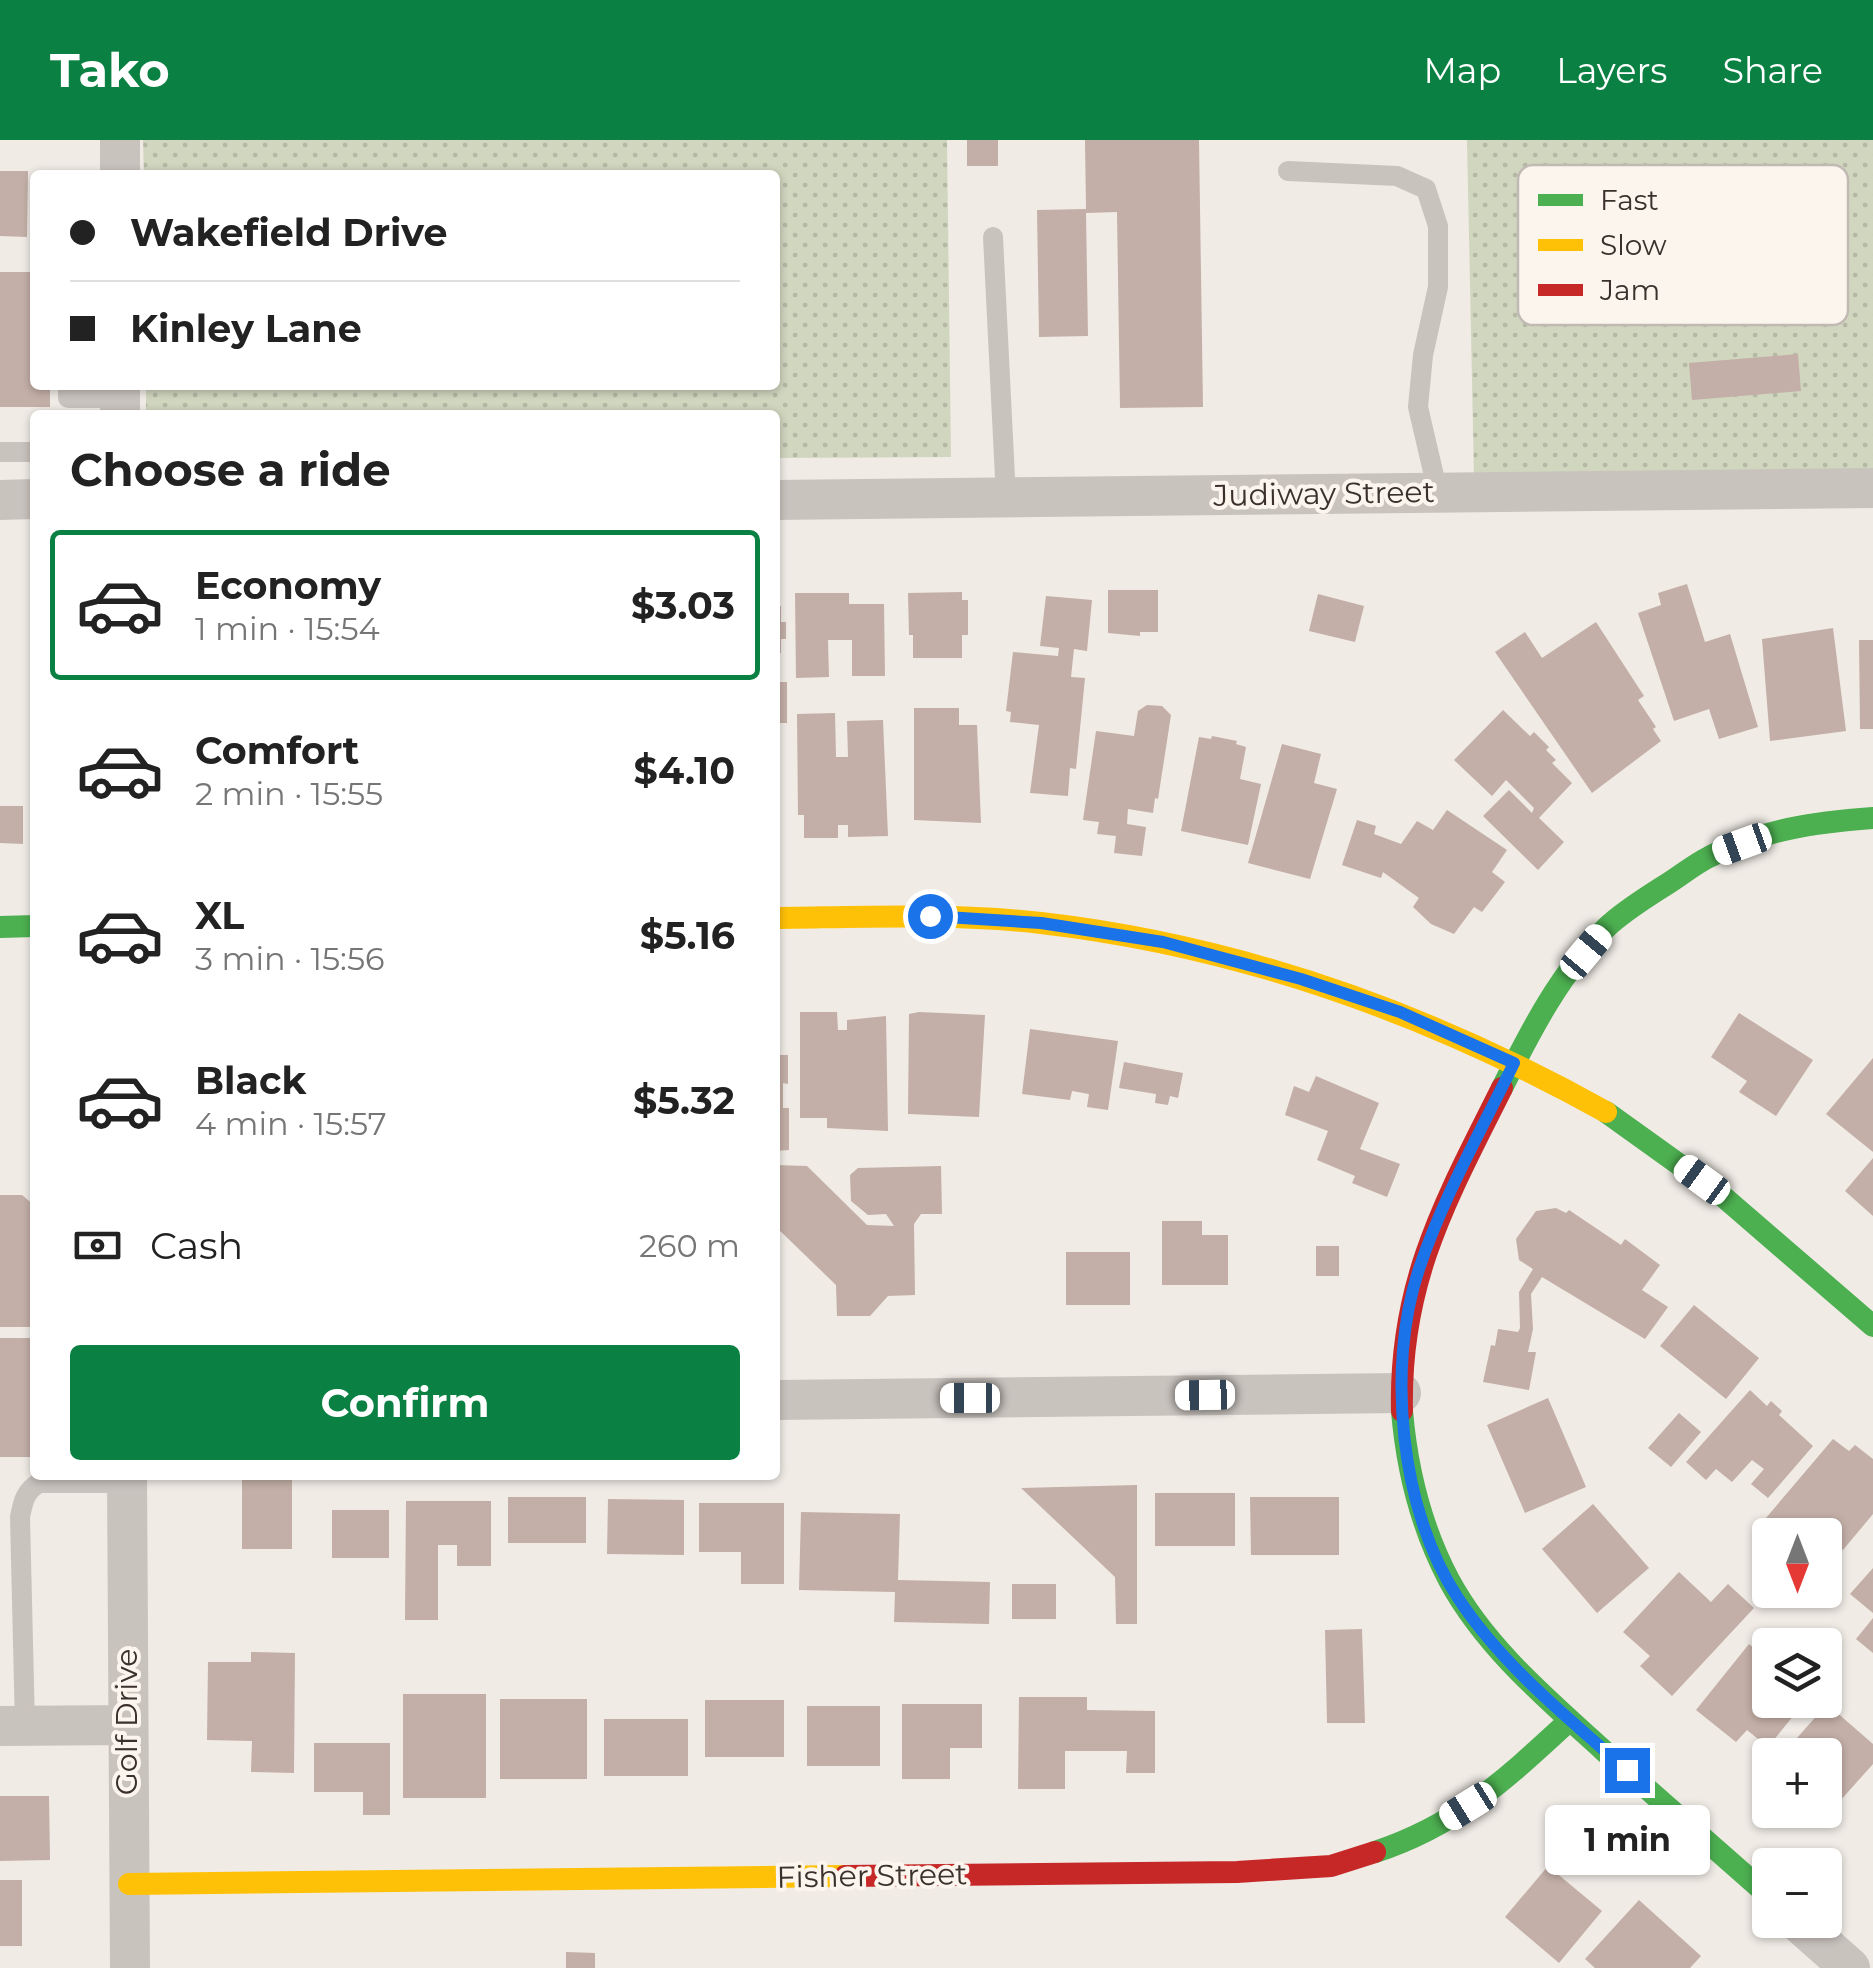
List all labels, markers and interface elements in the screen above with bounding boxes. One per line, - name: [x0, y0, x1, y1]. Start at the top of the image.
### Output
- text: Tako: [50, 41, 170, 99]
- text: Map: [1423, 49, 1501, 92]
- text: Layers: [1556, 49, 1667, 92]
- text: Share: [1722, 49, 1823, 92]
- legend: [1518, 165, 1848, 325]
- text: Fast: [1600, 183, 1659, 217]
- text: Wakefield Drive: [130, 209, 447, 256]
- text: Slow: [1600, 228, 1667, 262]
- text: Jam: [1599, 273, 1660, 307]
- text: Kinley Lane: [130, 305, 362, 352]
- text: Choose a ride: [70, 442, 391, 497]
- street label: Judiway Street: [1212, 473, 1435, 514]
- icon: car: [75, 560, 165, 650]
- text: Economy: [195, 562, 381, 609]
- text: $3.03: [631, 582, 735, 629]
- text: 1 min · 15:54: [195, 609, 380, 648]
- icon: car: [75, 725, 165, 815]
- text: Comfort: [195, 727, 359, 774]
- text: $4.10: [633, 747, 735, 794]
- text: 2 min · 15:55: [195, 774, 383, 813]
- car: [1709, 820, 1775, 868]
- icon: car: [75, 890, 165, 980]
- text: XL: [195, 892, 244, 939]
- route start: [908, 894, 953, 939]
- text: $5.16: [640, 912, 735, 959]
- car: [1555, 919, 1617, 985]
- text: 3 min · 15:56: [195, 939, 385, 978]
- icon: car: [75, 1055, 165, 1145]
- text: Black: [195, 1057, 306, 1104]
- text: $5.32: [633, 1077, 735, 1124]
- text: 4 min · 15:57: [195, 1104, 387, 1143]
- car: [1669, 1150, 1735, 1210]
- icon: cash: [70, 1218, 125, 1273]
- text: Cash: [150, 1222, 243, 1269]
- text: 260 m: [639, 1226, 740, 1265]
- button: Confirm: [70, 1345, 740, 1460]
- car: [1175, 1379, 1235, 1411]
- car: [940, 1383, 1000, 1413]
- north arrow: [1752, 1518, 1842, 1608]
- map controls: [1752, 1518, 1842, 1938]
- button: layers: [1752, 1628, 1842, 1718]
- street label: Golf Drive: [108, 1649, 145, 1795]
- button: +: [1752, 1738, 1842, 1828]
- route end: [1605, 1748, 1650, 1793]
- car: [1435, 1777, 1501, 1835]
- callout: 1 min: [1544, 1805, 1710, 1875]
- text: 1 min: [1584, 1820, 1671, 1859]
- button: −: [1752, 1848, 1842, 1938]
- street label: Fisher Street: [776, 1855, 968, 1896]

